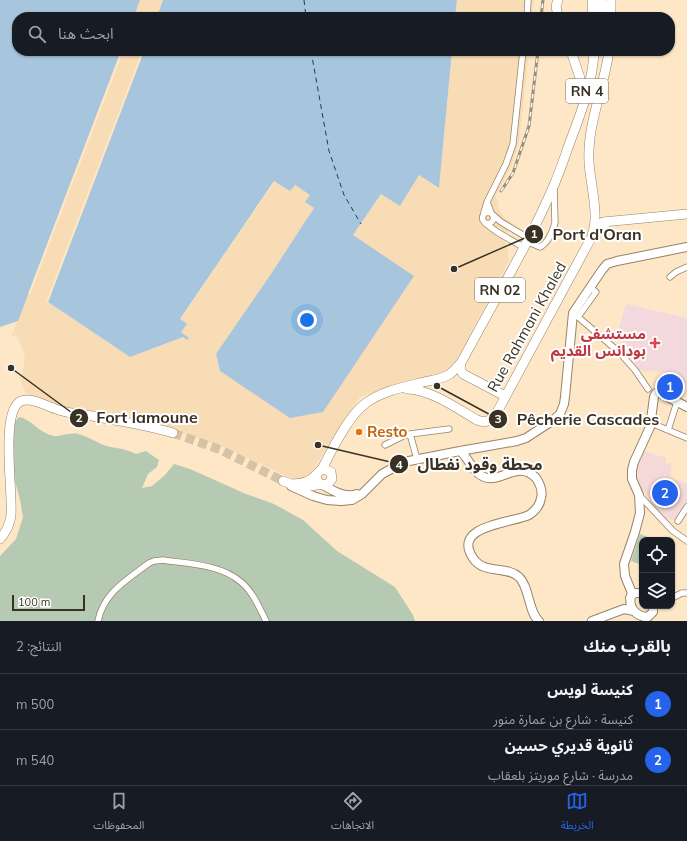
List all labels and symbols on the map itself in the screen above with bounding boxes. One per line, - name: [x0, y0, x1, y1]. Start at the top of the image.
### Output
- road number: RN 4: [566, 79, 608, 103]
- callout: Port d'Oran: [524, 220, 650, 248]
- text: Port d'Oran: [552, 224, 642, 244]
- text: 1: [530, 226, 538, 241]
- street label: Rue Rahmani Khaled: [483, 258, 570, 395]
- road number: RN 02: [475, 278, 525, 302]
- your location: [297, 310, 317, 330]
- place label: مستشفى بودانس القديم: [551, 324, 646, 362]
- marker: مستشفى بودانس القديم: [649, 337, 661, 349]
- pin: 1: [657, 372, 683, 402]
- callout: Fort lamoune: [69, 404, 206, 432]
- callout: Pêcherie Cascades: [488, 405, 667, 433]
- text: Fort lamoune: [96, 407, 198, 427]
- text: Pêcherie Cascades: [517, 409, 659, 429]
- text: 2: [75, 410, 83, 425]
- text: 3: [494, 411, 502, 426]
- place label: Resto: [367, 422, 408, 441]
- marker: Resto: [354, 427, 364, 437]
- callout: محطة وقود نفطال: [389, 450, 550, 478]
- text: محطة وقود نفطال: [417, 454, 543, 474]
- text: 4: [395, 457, 403, 472]
- pin: 2: [652, 478, 678, 508]
- scale bar: [12, 593, 85, 612]

